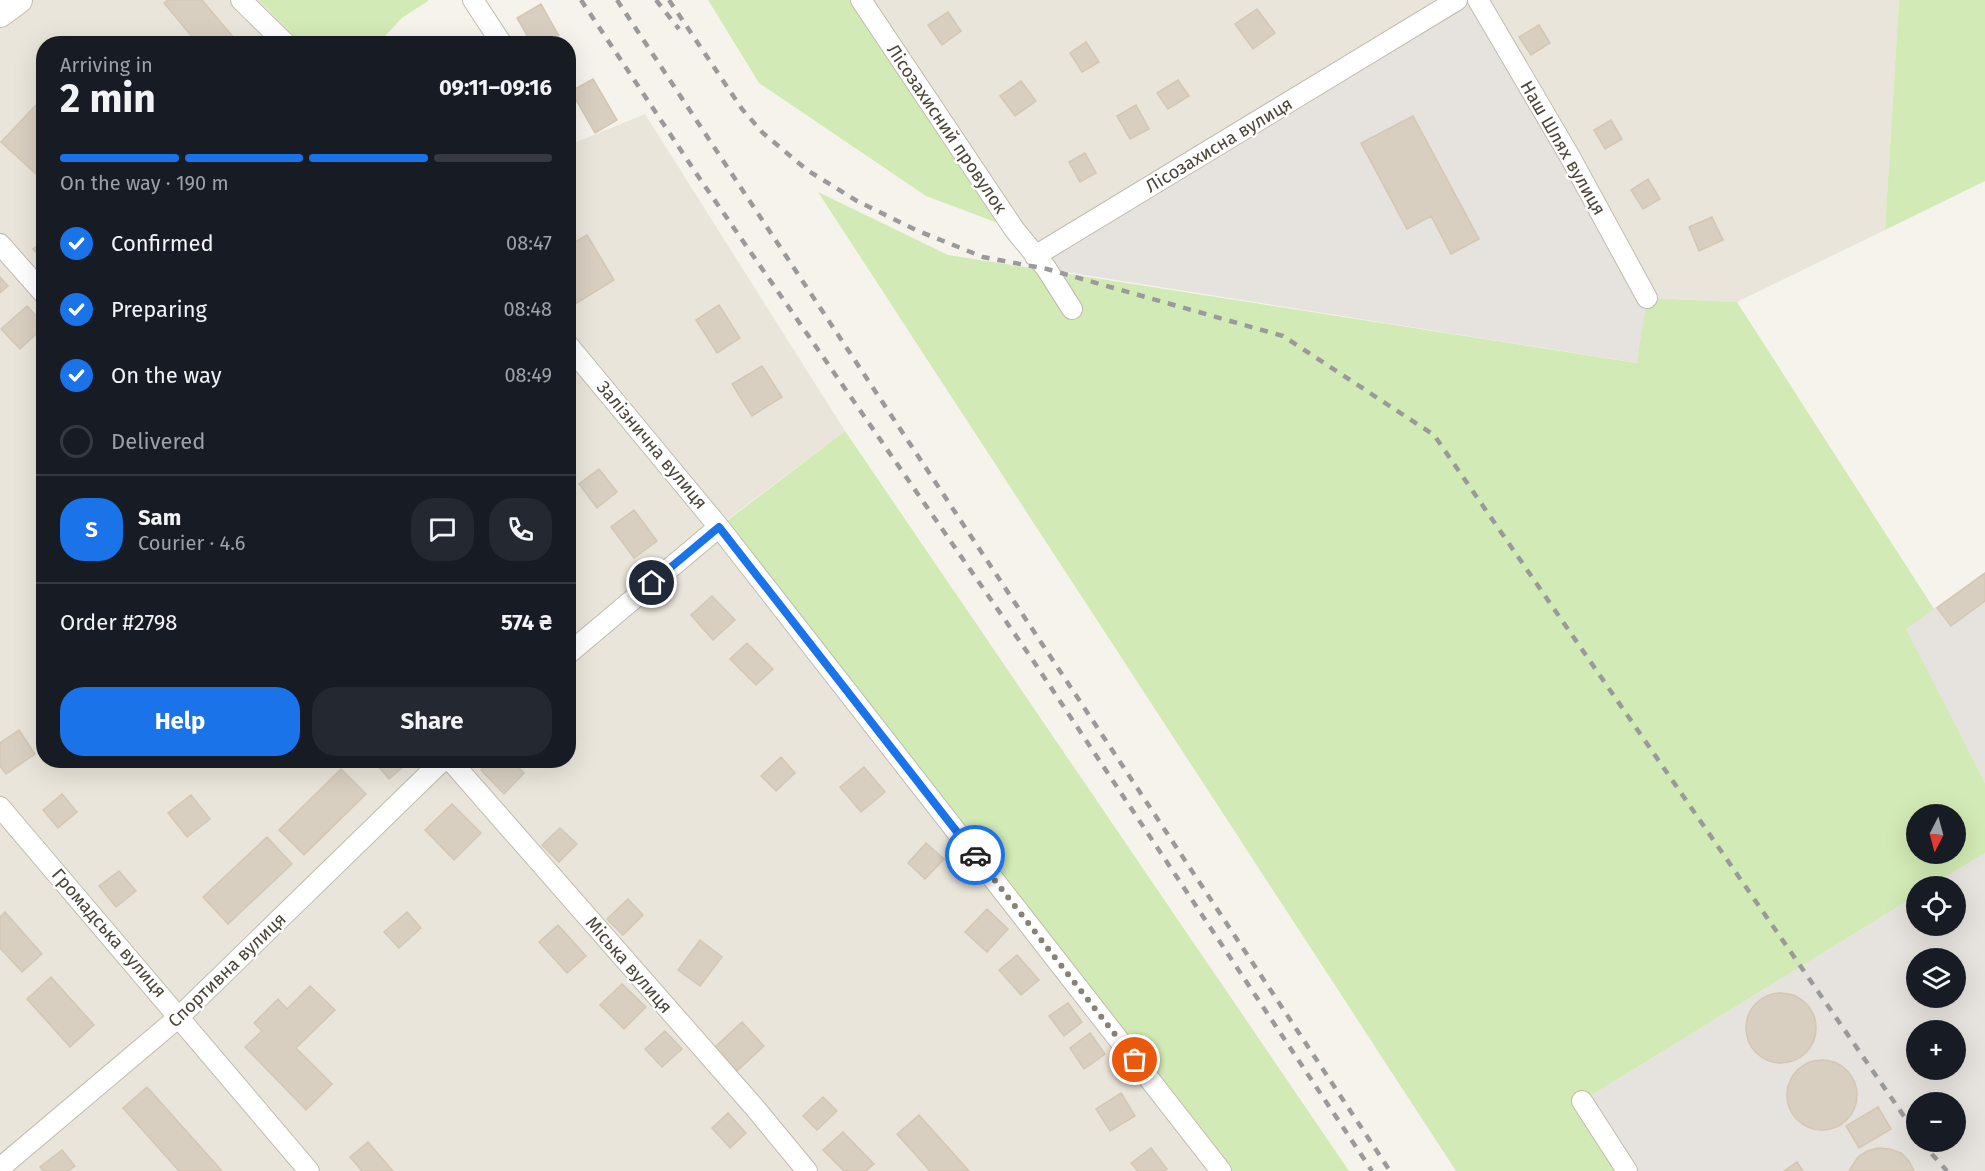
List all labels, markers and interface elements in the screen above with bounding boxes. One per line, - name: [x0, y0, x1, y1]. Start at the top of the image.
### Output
- street label: Лісозахисний провулок: [882, 40, 1012, 218]
- text: Arriving in: [60, 53, 153, 77]
- text: 09:11–09:16: [439, 74, 552, 101]
- text: 2 min: [60, 76, 156, 122]
- street label: Наш Шлях вулиця: [1516, 77, 1610, 219]
- street label: Лісозахисна вулиця: [1142, 92, 1296, 198]
- text: On the way · 190 m: [60, 171, 229, 195]
- icon: check: [60, 227, 93, 260]
- text: Confirmed: [111, 230, 214, 257]
- text: 08:47: [506, 231, 552, 255]
- icon: check: [60, 293, 93, 326]
- text: Preparing: [111, 296, 207, 323]
- text: 08:48: [503, 297, 552, 321]
- icon: check: [60, 359, 93, 392]
- text: On the way: [111, 362, 222, 389]
- text: 08:49: [504, 363, 552, 387]
- street label: Залізнична вулиця: [592, 376, 712, 514]
- text: Delivered: [111, 428, 206, 455]
- button: chat: [411, 498, 474, 561]
- button: phone: [489, 498, 552, 561]
- text: Sam: [138, 504, 181, 531]
- text: S: [85, 516, 98, 543]
- text: Courier · 4.6: [138, 531, 245, 555]
- pin: [626, 557, 677, 608]
- icon: home: [635, 566, 668, 599]
- text: Order #2798: [60, 609, 177, 636]
- text: 574 ₴: [501, 609, 552, 636]
- button: Help: [60, 687, 300, 756]
- button: Share: [312, 687, 552, 756]
- north arrow: [1906, 804, 1966, 864]
- map controls: [1906, 804, 1966, 1152]
- courier: [945, 825, 1005, 885]
- icon: car: [959, 839, 992, 872]
- street label: Громадська вулиця: [47, 864, 171, 1002]
- button: locate: [1906, 876, 1966, 936]
- street label: Спортивна вулиця: [163, 908, 291, 1032]
- street label: Міська вулиця: [581, 912, 677, 1018]
- button: layers: [1906, 948, 1966, 1008]
- button: +: [1906, 1020, 1966, 1080]
- pin: [1109, 1034, 1160, 1085]
- icon: bag: [1118, 1043, 1151, 1076]
- button: −: [1906, 1092, 1966, 1152]

